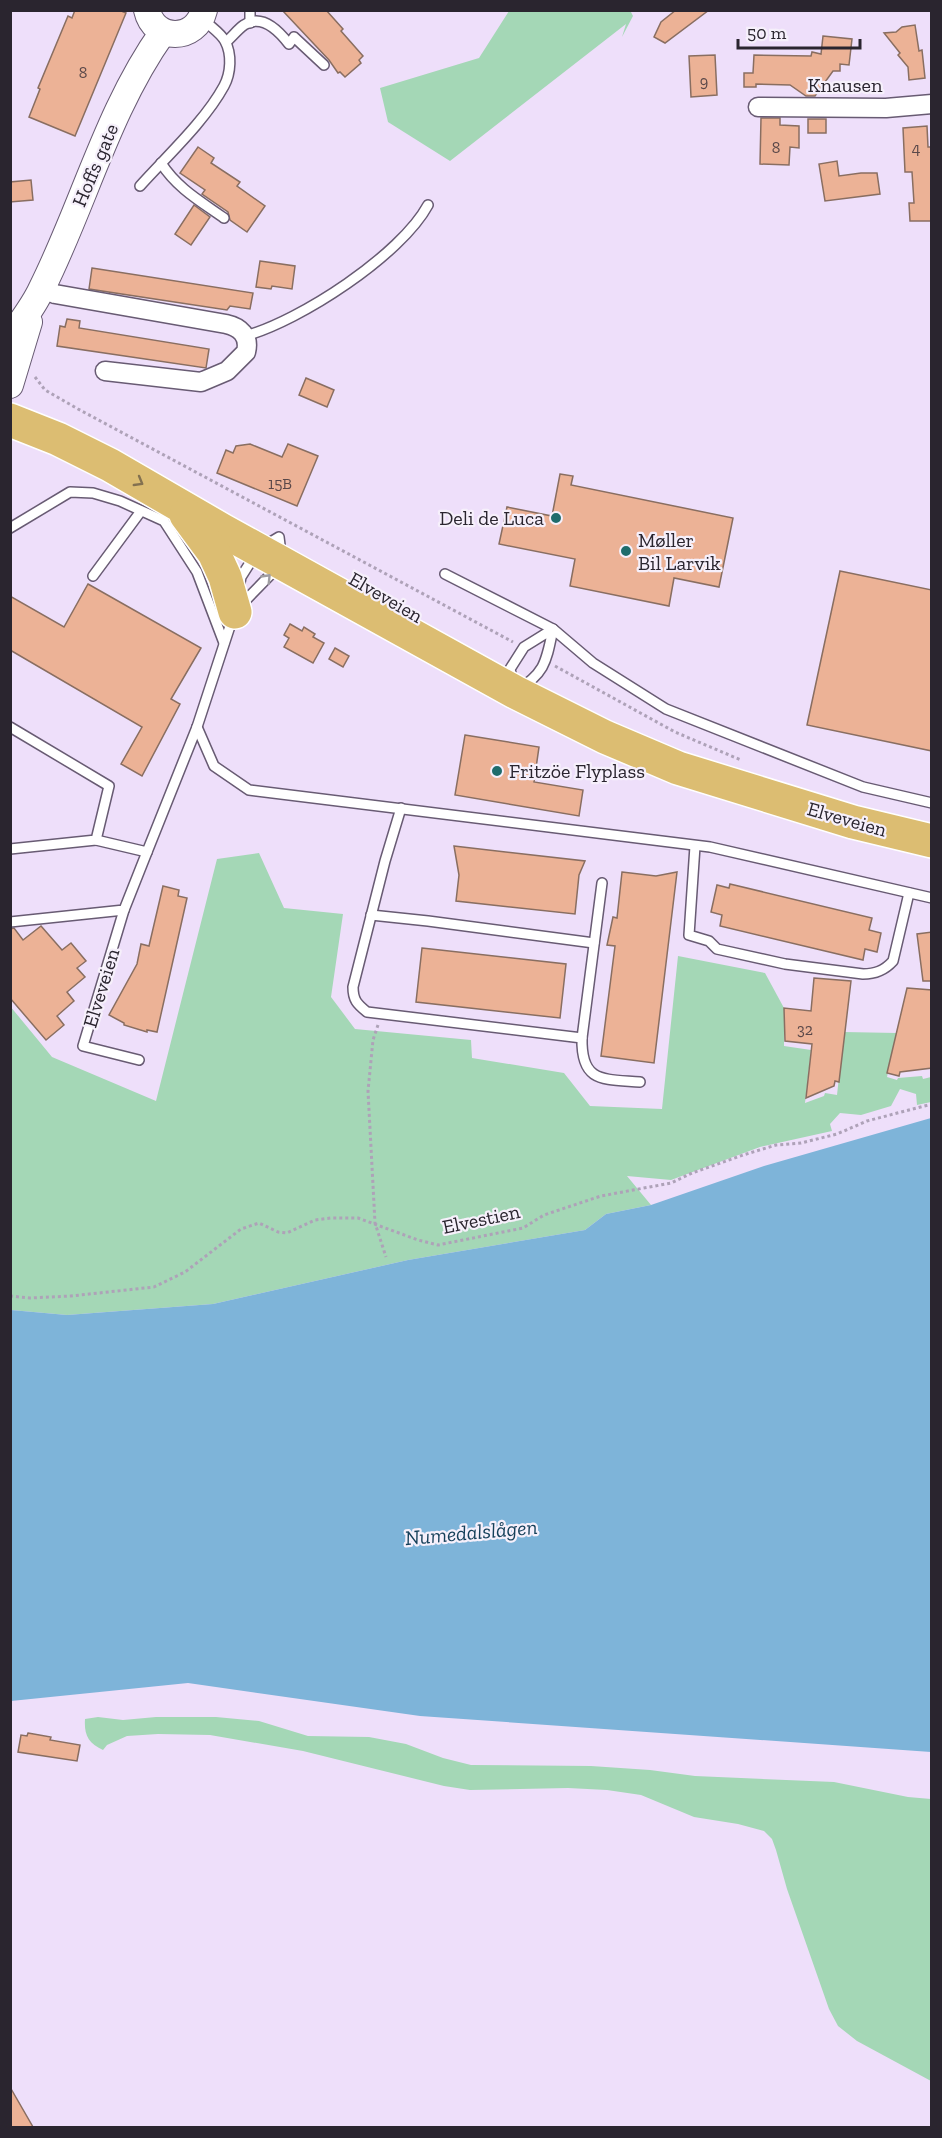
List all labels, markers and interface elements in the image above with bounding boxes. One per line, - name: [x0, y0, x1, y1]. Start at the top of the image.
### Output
- scale bar: [738, 12, 860, 50]
- text: 50 m: [747, 22, 787, 44]
- house number: 8: [79, 63, 87, 82]
- house number: 9: [700, 72, 708, 91]
- street label: Knausen: [808, 73, 883, 97]
- street label: Hoffs gate: [67, 120, 123, 210]
- house number: 8: [772, 138, 780, 157]
- house number: 4: [912, 139, 921, 158]
- one-way arrow: [133, 474, 143, 486]
- house number: 15B: [268, 474, 292, 493]
- place label: Deli de Luca: [439, 506, 544, 530]
- marker: Deli de Luca: [549, 511, 563, 525]
- place label: Møller Bil Larvik: [638, 528, 721, 575]
- marker: Møller Bil Larvik: [619, 544, 633, 558]
- street label: Elveveien: [345, 566, 428, 628]
- one-way arrow: [260, 574, 271, 585]
- place label: Fritzöe Flyplass: [509, 759, 645, 783]
- marker: Fritzöe Flyplass: [490, 764, 504, 778]
- street label: Elveveien: [805, 796, 890, 842]
- street label: Elveveien: [78, 945, 125, 1030]
- house number: 32: [797, 1020, 813, 1039]
- street label: Elvestien: [440, 1199, 523, 1239]
- water label: Numedalslågen: [404, 1514, 538, 1550]

